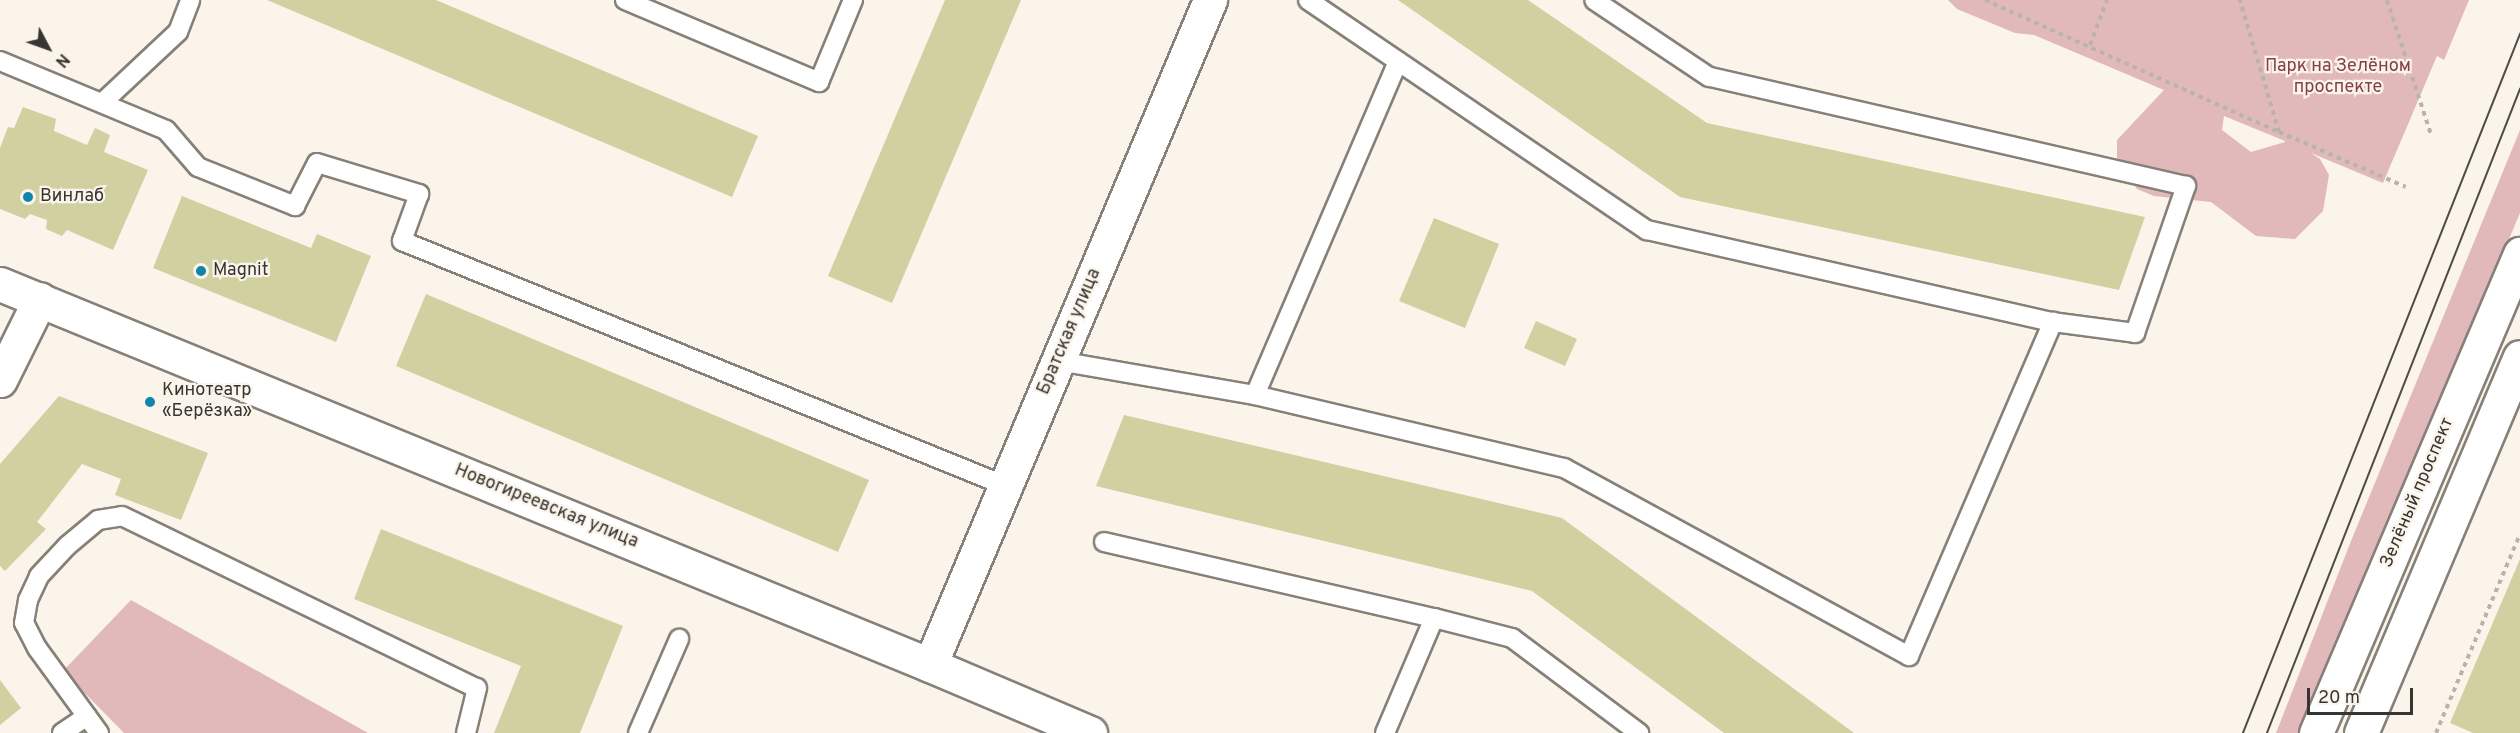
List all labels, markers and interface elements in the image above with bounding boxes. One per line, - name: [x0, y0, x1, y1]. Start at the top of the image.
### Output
- north arrow: [18, 18, 78, 78]
- text: N: [50, 49, 73, 71]
- park label: Парк на Зелёном проспекте: [2265, 57, 2411, 100]
- place label: Винлаб: [40, 186, 104, 208]
- marker: Винлаб: [21, 190, 35, 204]
- place label: Magnit: [213, 260, 268, 282]
- marker: Magnit: [194, 264, 208, 278]
- street label: Братская улица: [1034, 266, 1106, 398]
- place label: Кинотеатр «Берёзка»: [162, 381, 252, 424]
- marker: Кинотеатр «Берёзка»: [143, 395, 157, 409]
- street label: Зелёный проспект: [2377, 415, 2459, 571]
- street label: Новогиреевская улица: [451, 460, 641, 554]
- scale bar: [2310, 676, 2416, 714]
- text: 20 m: [2318, 687, 2360, 710]

